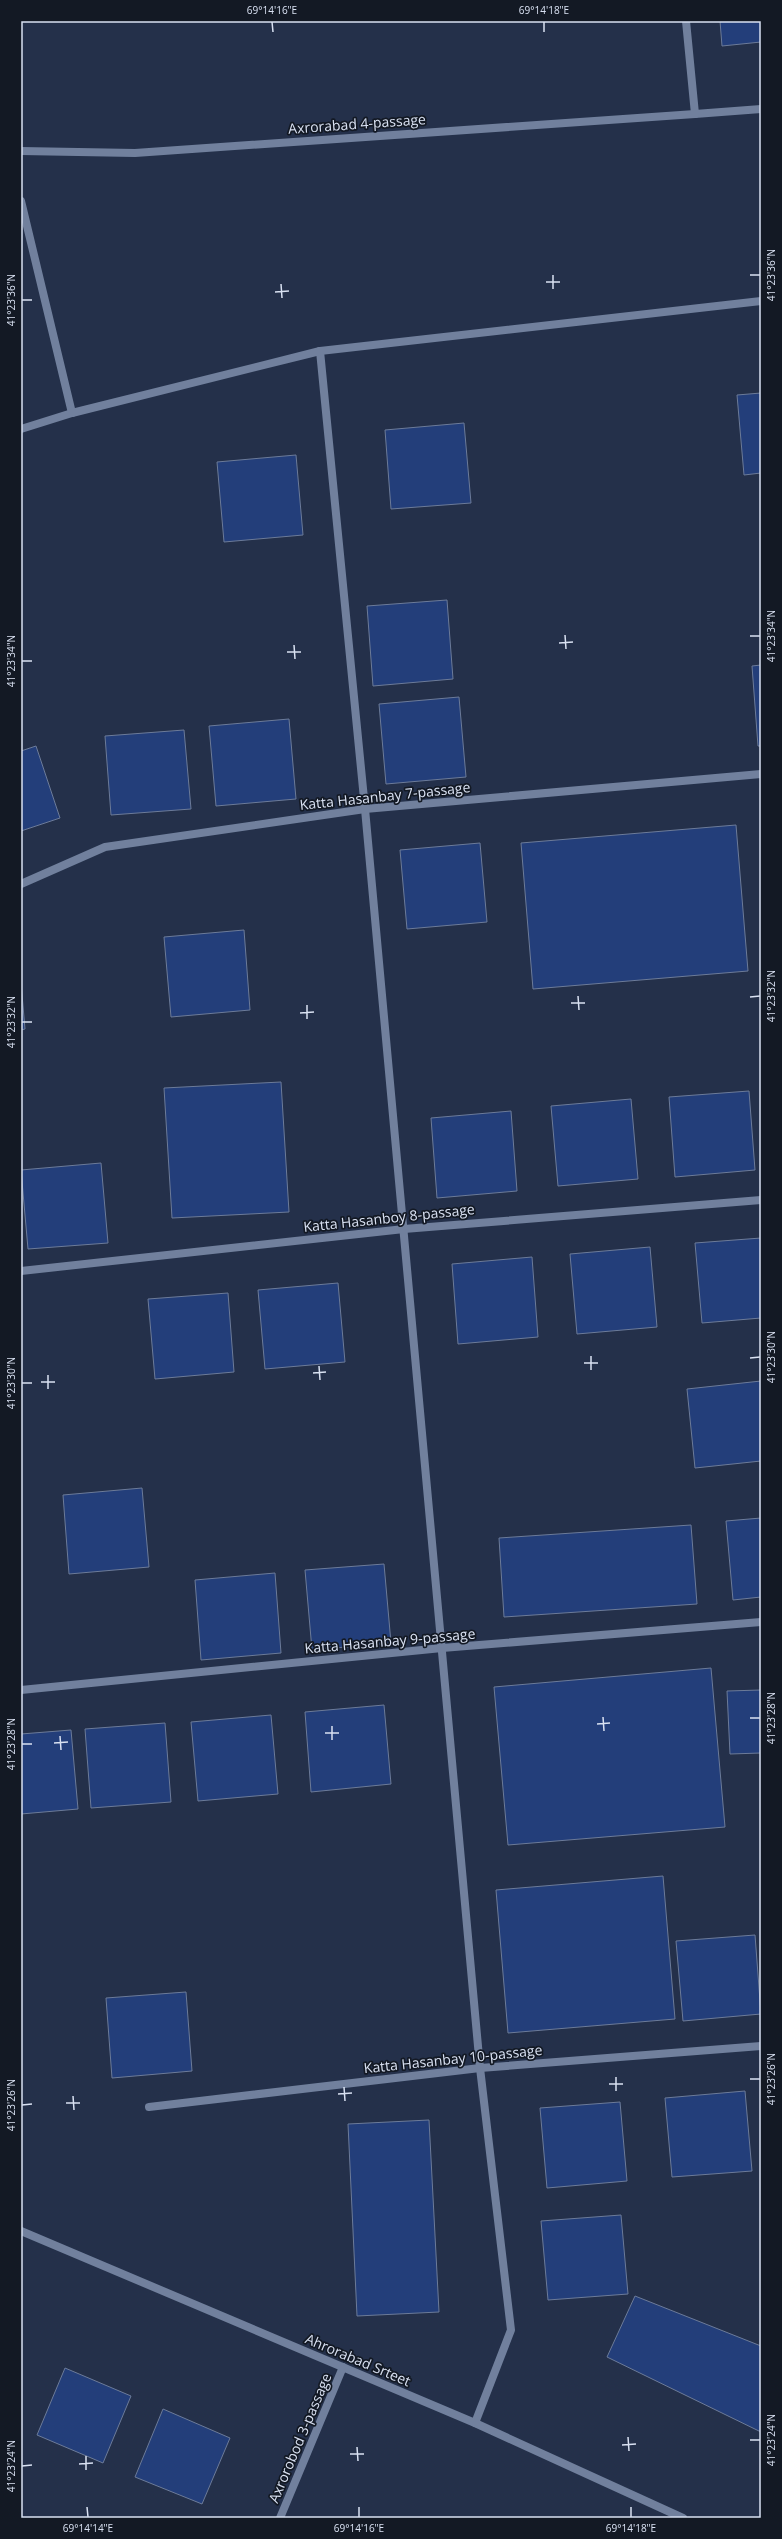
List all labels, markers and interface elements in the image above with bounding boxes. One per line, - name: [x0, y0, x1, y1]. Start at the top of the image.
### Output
- text: 69°14'16"E: [247, 3, 297, 17]
- text: 69°14'18"E: [519, 3, 569, 17]
- street label: Axrorabad 4-passage: [288, 109, 427, 138]
- text: 41°23'36"N: [764, 249, 778, 301]
- text: 41°23'36"N: [4, 274, 18, 326]
- text: 41°23'34"N: [764, 610, 778, 662]
- text: 41°23'34"N: [4, 635, 18, 687]
- street label: Katta Hasanbay 7-passage: [299, 777, 471, 814]
- text: 41°23'32"N: [764, 970, 778, 1022]
- text: 41°23'32"N: [4, 996, 18, 1048]
- street label: Katta Hasanboy 8-passage: [302, 1199, 476, 1236]
- text: 41°23'30"N: [764, 1331, 778, 1383]
- text: 41°23'30"N: [4, 1357, 18, 1409]
- street label: Katta Hasanbay 9-passage: [304, 1624, 476, 1657]
- text: 41°23'28"N: [764, 1692, 778, 1744]
- text: 41°23'28"N: [4, 1718, 18, 1770]
- street label: Katta Hasanbay 10-passage: [363, 2040, 543, 2077]
- text: 41°23'26"N: [764, 2053, 778, 2105]
- text: 41°23'26"N: [4, 2079, 18, 2131]
- street label: Ahrorabad Srteet: [303, 2329, 414, 2390]
- street label: Axrorobod 3-passage: [264, 2370, 336, 2506]
- text: 41°23'24"N: [764, 2414, 778, 2466]
- text: 41°23'24"N: [4, 2440, 18, 2492]
- text: 69°14'14"E: [63, 2521, 113, 2535]
- text: 69°14'16"E: [334, 2521, 384, 2535]
- text: 69°14'18"E: [606, 2521, 656, 2535]

